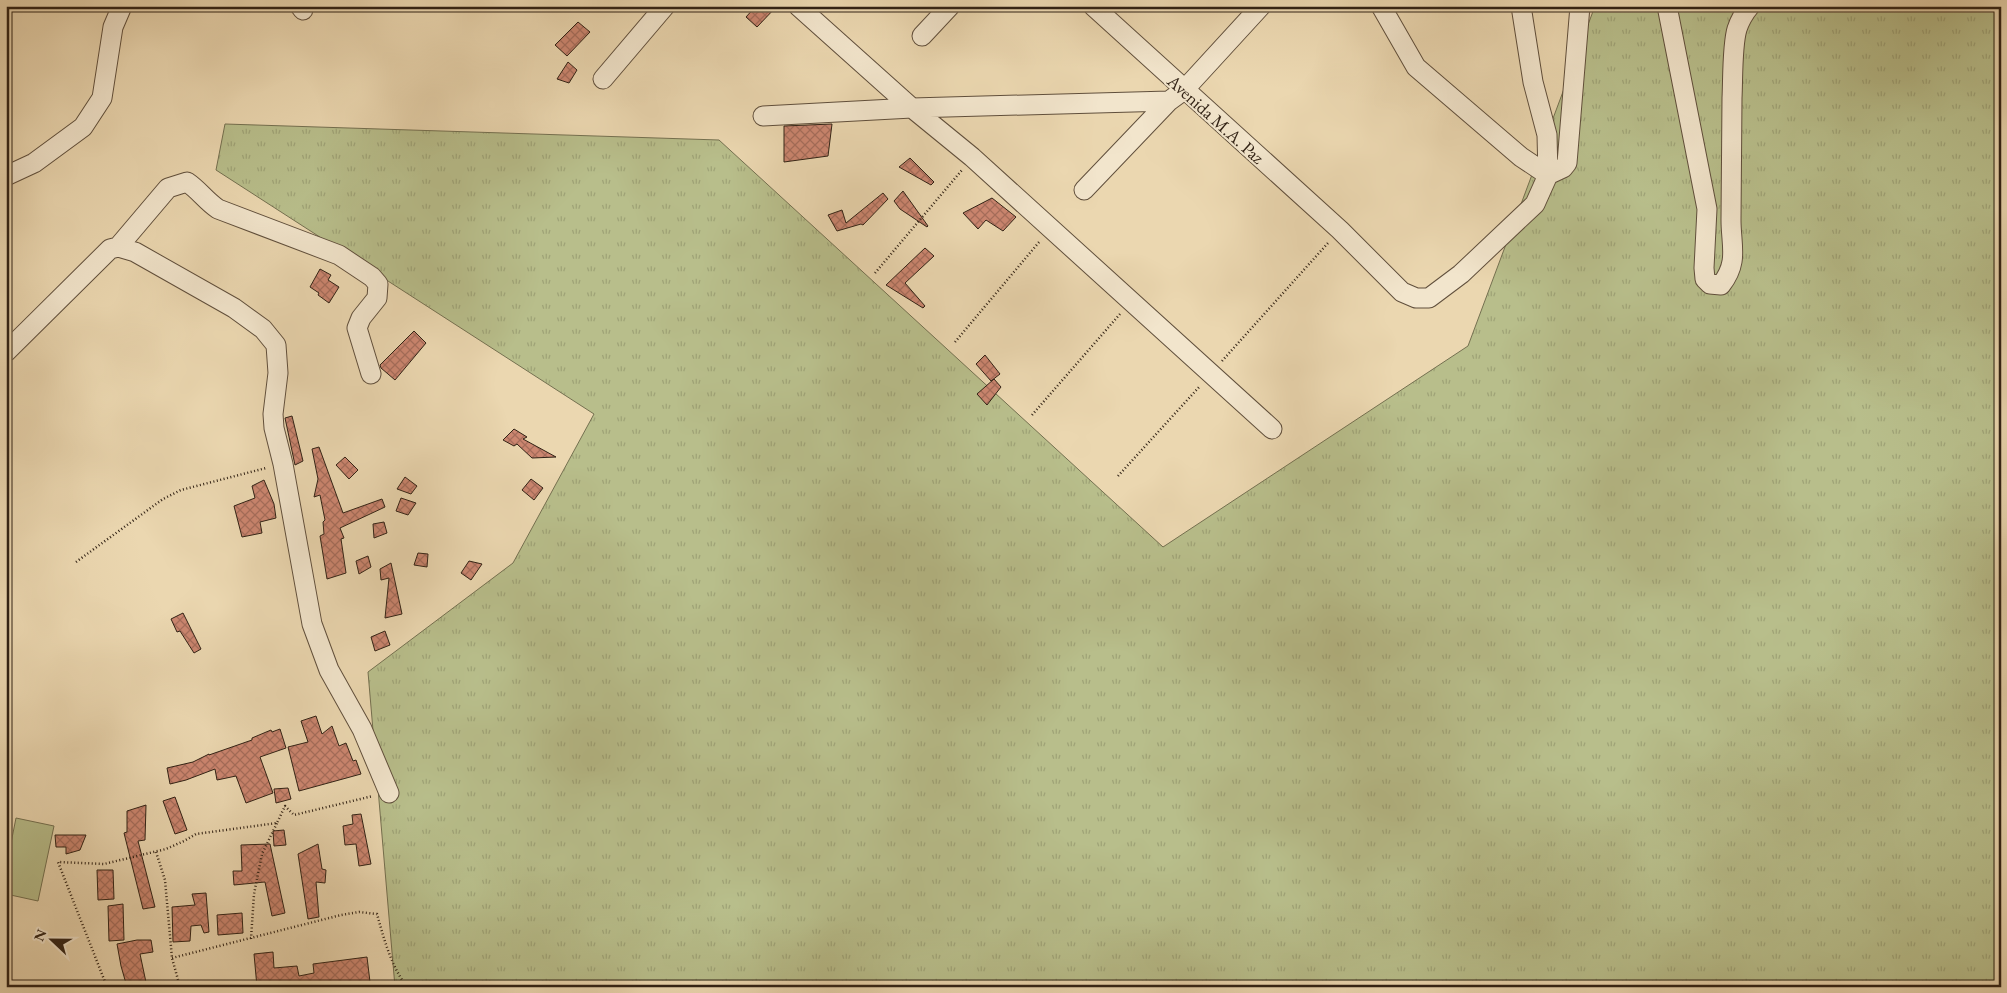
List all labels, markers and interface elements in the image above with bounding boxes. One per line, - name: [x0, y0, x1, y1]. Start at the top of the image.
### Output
- street label: Avenida M.A. Paz: [1162, 69, 1269, 169]
- north arrow: [28, 916, 78, 966]
- text: N: [29, 926, 51, 944]

